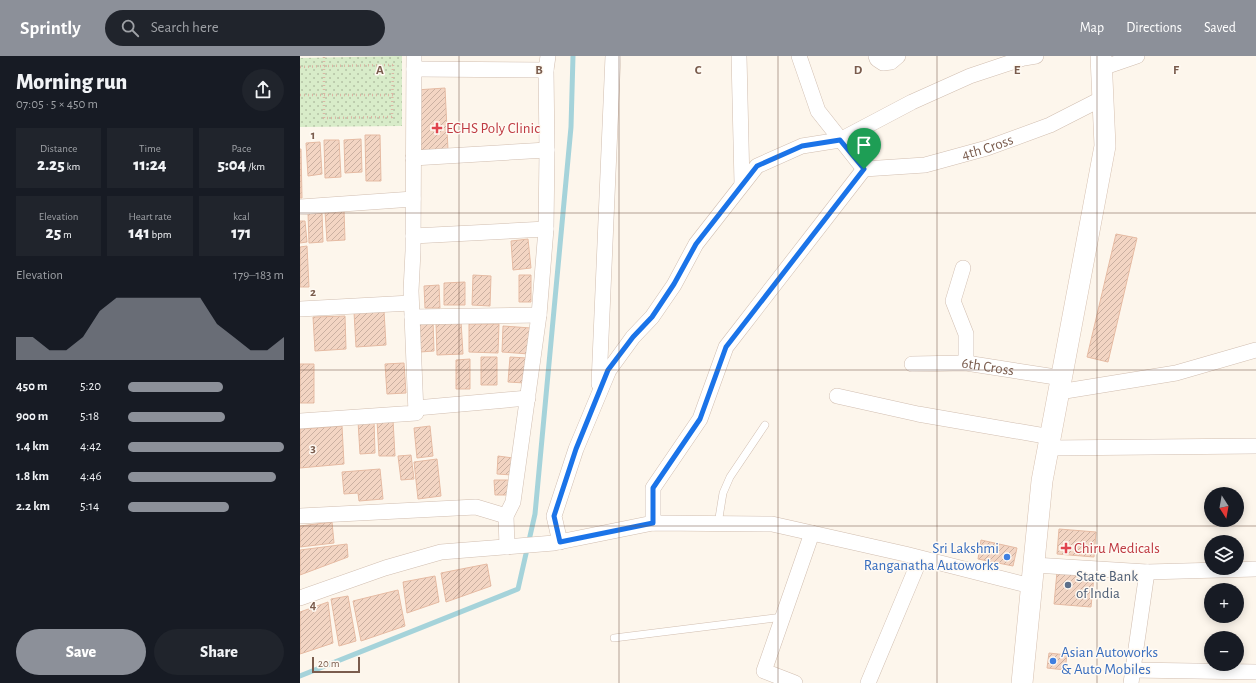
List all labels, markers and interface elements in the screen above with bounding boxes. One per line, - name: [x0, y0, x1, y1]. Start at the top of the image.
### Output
- search box: [105, 10, 385, 46]
- icon: search: [119, 17, 141, 39]
- text: Sprintly: [20, 19, 81, 38]
- text: Search here: [151, 20, 219, 35]
- text: Map: [1080, 21, 1104, 35]
- text: Directions: [1126, 21, 1182, 35]
- text: Saved: [1204, 21, 1236, 35]
- text: A: [376, 64, 384, 77]
- text: B: [535, 64, 543, 77]
- text: C: [695, 64, 702, 77]
- text: D: [854, 64, 863, 77]
- text: E: [1014, 64, 1021, 77]
- text: F: [1173, 64, 1180, 77]
- button: share: [242, 69, 284, 111]
- text: Morning run: [16, 71, 127, 93]
- text: 07:05 · 5 × 450 m: [16, 98, 98, 111]
- place label: ECHS Poly Clinic: [446, 121, 540, 136]
- marker: ECHS Poly Clinic: [431, 122, 443, 134]
- pin: [847, 128, 881, 169]
- text: 1: [311, 129, 315, 142]
- street label: 4th Cross: [960, 132, 1015, 162]
- icon: arrive: [853, 134, 875, 156]
- text: Distance: [40, 143, 77, 154]
- text: Time: [139, 143, 161, 154]
- text: Pace: [231, 143, 251, 154]
- text: 2.25: [37, 156, 65, 173]
- text: 11:24: [133, 156, 167, 173]
- text: 5:04: [217, 156, 246, 173]
- text: km: [65, 161, 80, 172]
- text: /km: [246, 161, 265, 172]
- text: Elevation: [39, 211, 79, 222]
- text: Heart rate: [128, 211, 172, 222]
- text: kcal: [233, 211, 250, 222]
- text: 25: [46, 224, 61, 241]
- text: 141: [128, 224, 150, 241]
- text: 171: [231, 224, 251, 241]
- text: m: [61, 229, 72, 240]
- text: bpm: [150, 229, 172, 240]
- text: Elevation: [16, 269, 63, 282]
- text: 179–183 m: [233, 269, 284, 282]
- text: 2: [310, 286, 316, 299]
- street label: 6th Cross: [961, 355, 1015, 378]
- text: 450 m: [16, 380, 47, 393]
- text: 5:20: [80, 380, 101, 393]
- text: 900 m: [16, 410, 48, 423]
- text: 5:18: [80, 410, 99, 423]
- text: 1.4 km: [16, 440, 49, 453]
- text: 4:42: [80, 440, 101, 453]
- text: 3: [310, 442, 316, 455]
- text: 1.8 km: [16, 470, 49, 483]
- text: 4:46: [80, 470, 102, 483]
- north arrow: [1204, 487, 1244, 527]
- map controls: [1204, 487, 1244, 671]
- text: 2.2 km: [16, 500, 50, 513]
- text: 5:14: [80, 500, 99, 513]
- button: layers: [1204, 535, 1244, 575]
- place label: Sri Lakshmi Ranganatha Autoworks: [864, 541, 999, 573]
- place label: Chiru Medicals: [1074, 541, 1160, 556]
- marker: Chiru Medicals: [1061, 543, 1071, 553]
- marker: Sri Lakshmi Ranganatha Autoworks: [1002, 552, 1012, 562]
- place label: State Bank of India: [1076, 569, 1138, 601]
- marker: State Bank of India: [1063, 580, 1073, 590]
- button: +: [1204, 583, 1244, 623]
- text: 4: [310, 599, 317, 612]
- button: Save: [16, 629, 146, 675]
- button: Share: [154, 629, 284, 675]
- button: −: [1204, 631, 1244, 671]
- place label: Asian Autoworks & Auto Mobiles: [1061, 645, 1158, 677]
- scale bar: [312, 655, 360, 674]
- marker: Asian Autoworks & Auto Mobiles: [1048, 656, 1058, 666]
- text: 20 m: [318, 658, 339, 669]

